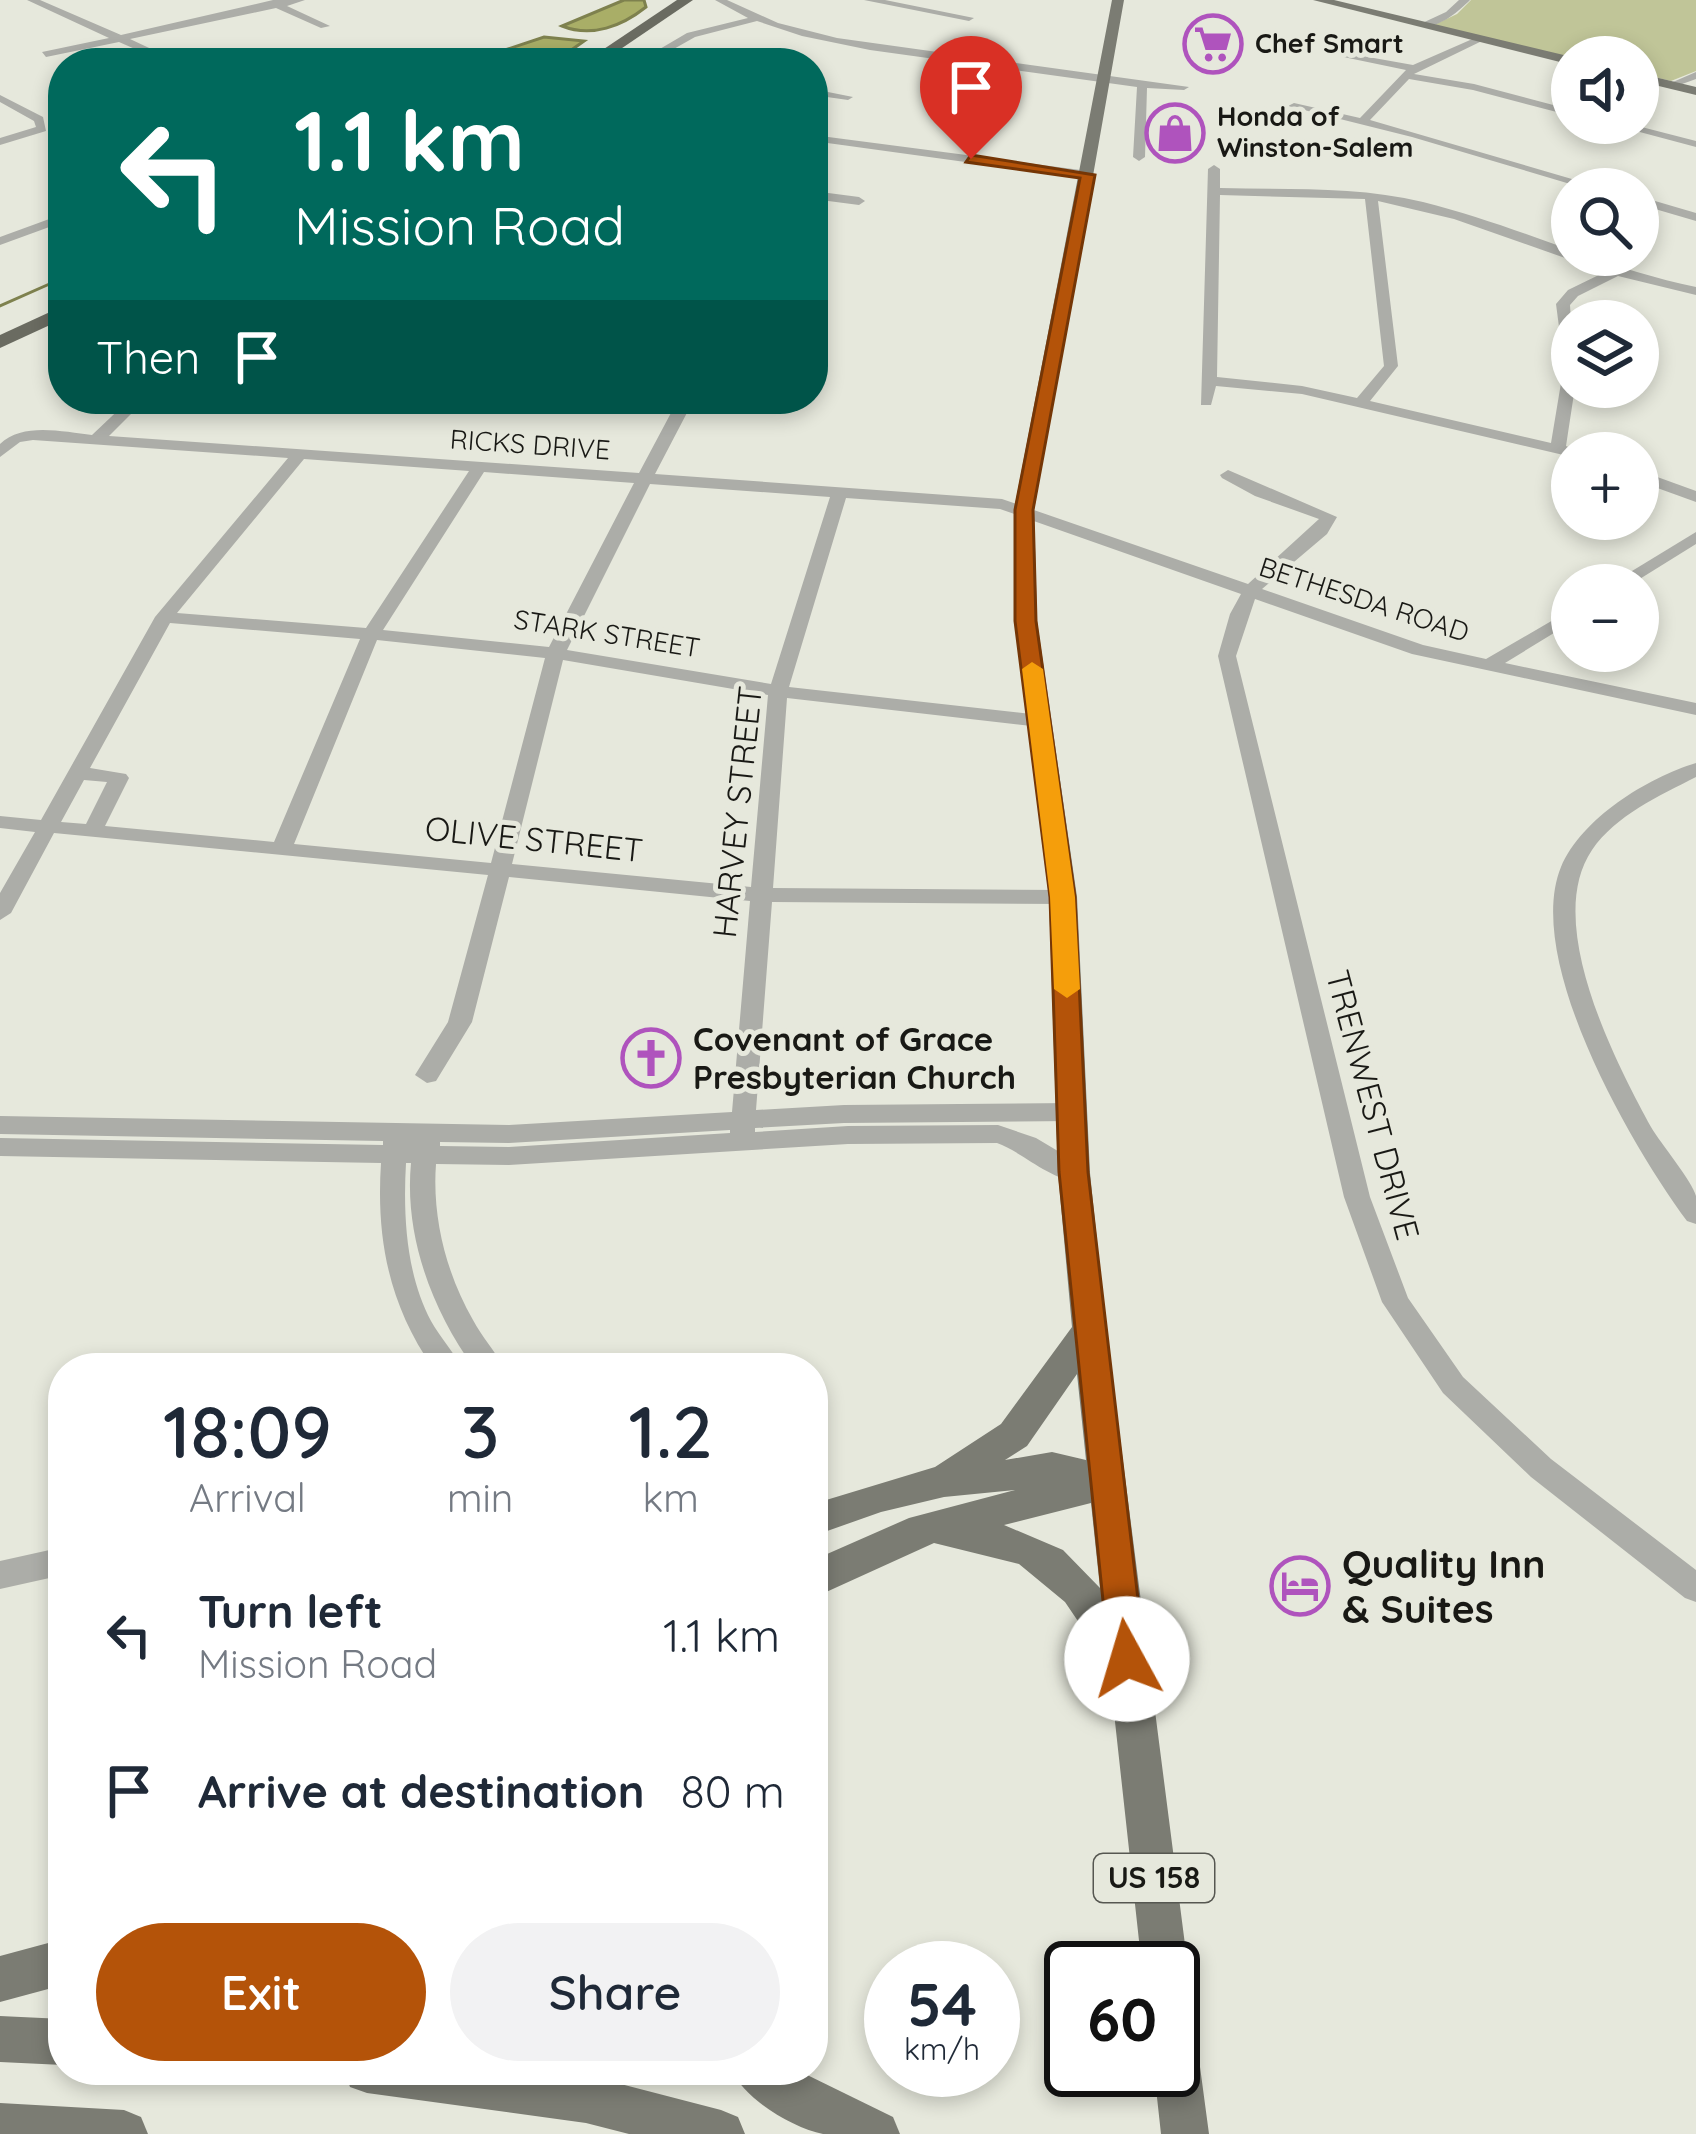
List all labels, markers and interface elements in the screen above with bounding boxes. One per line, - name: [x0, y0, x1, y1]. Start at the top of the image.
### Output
- supermarket icon: Chef Smart: [1182, 13, 1244, 75]
- place label: Chef Smart: [1255, 26, 1404, 60]
- pin: [920, 36, 1022, 159]
- map controls: [1551, 36, 1659, 672]
- button: sound: [1551, 36, 1659, 144]
- icon: arrive: [938, 54, 1004, 120]
- text: 1.1 km: [294, 87, 525, 192]
- icon: left: [96, 96, 252, 252]
- place label: Honda of Winston-Salem: [1217, 99, 1413, 164]
- shop icon: Honda of Winston-Salem: [1144, 102, 1206, 164]
- button: search: [1551, 168, 1659, 276]
- text: Mission Road: [294, 191, 625, 259]
- button: layers: [1551, 300, 1659, 408]
- icon: arrive: [224, 324, 290, 390]
- text: Then: [96, 329, 200, 385]
- street label: RICKS DRIVE: [449, 421, 611, 467]
- button: +: [1551, 432, 1659, 540]
- street label: BETHESDA ROAD: [1255, 549, 1473, 649]
- button: −: [1551, 564, 1659, 672]
- street label: STARK STREET: [512, 602, 703, 664]
- street label: HARVEY STREET: [703, 684, 770, 940]
- street label: OLIVE STREET: [423, 807, 645, 870]
- street label: TRENWEST DRIVE: [1318, 965, 1429, 1244]
- place label: Covenant of Grace Presbyterian Church: [693, 1018, 1016, 1097]
- church icon: Covenant of Grace Presbyterian Church: [620, 1027, 682, 1089]
- text: 18:09: [163, 1386, 332, 1476]
- text: 3: [461, 1386, 499, 1476]
- text: 1.2: [628, 1386, 713, 1476]
- text: Arrival: [189, 1473, 306, 1522]
- text: min: [447, 1473, 513, 1522]
- text: km: [642, 1473, 699, 1522]
- place label: Quality Inn & Suites: [1342, 1539, 1546, 1633]
- hotel icon: Quality Inn & Suites: [1269, 1555, 1331, 1617]
- text: Turn left: [198, 1583, 383, 1639]
- position arrow: [1064, 1596, 1190, 1722]
- icon: left: [96, 1602, 162, 1668]
- text: 1.1 km: [663, 1607, 780, 1663]
- text: Mission Road: [198, 1639, 437, 1688]
- icon: arrive: [96, 1758, 162, 1824]
- text: Arrive at destination: [198, 1763, 644, 1819]
- text: 80 m: [680, 1763, 785, 1819]
- road number: US 158: [1094, 1854, 1214, 1902]
- button: Exit: [96, 1923, 426, 2061]
- button: Share: [450, 1923, 780, 2061]
- speed limit sign: 60: [1044, 1941, 1200, 2097]
- text: 54: [907, 1966, 977, 2041]
- text: km/h: [904, 2030, 980, 2068]

